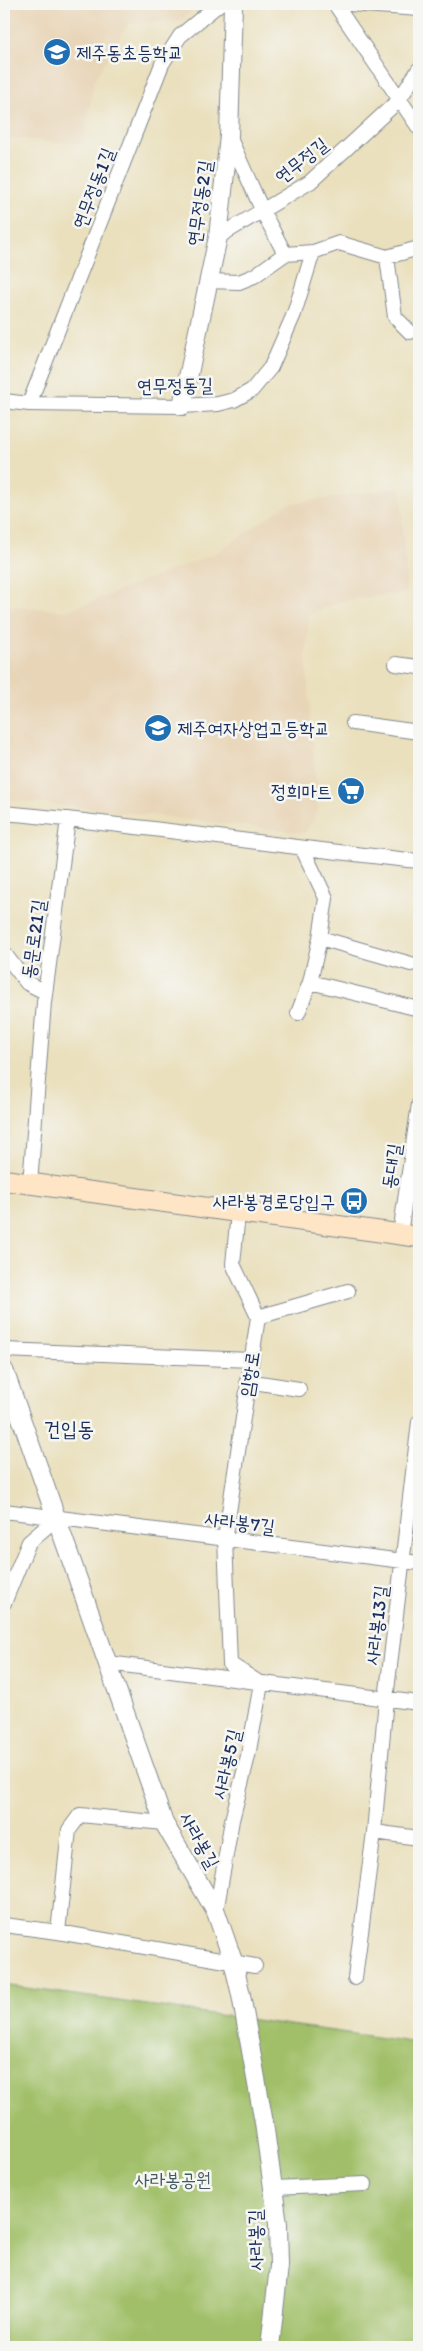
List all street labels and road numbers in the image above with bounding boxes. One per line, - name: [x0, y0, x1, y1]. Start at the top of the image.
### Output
- street label: 연무정길: [270, 133, 332, 188]
- street label: 연무정동1길: [67, 144, 119, 232]
- street label: 연무정동2길: [182, 159, 217, 247]
- street label: 연무정동길: [137, 373, 213, 398]
- street label: 동문로21길: [17, 898, 50, 980]
- street label: 동대길: [377, 1142, 406, 1190]
- street label: 임항로: [235, 1350, 264, 1399]
- street label: 사라봉7길: [204, 1507, 276, 1538]
- street label: 사라봉13길: [360, 1584, 393, 1666]
- street label: 사라봉5길: [207, 1727, 246, 1801]
- street label: 사라봉길: [175, 1808, 224, 1873]
- street label: 사라봉길: [243, 2209, 268, 2271]

